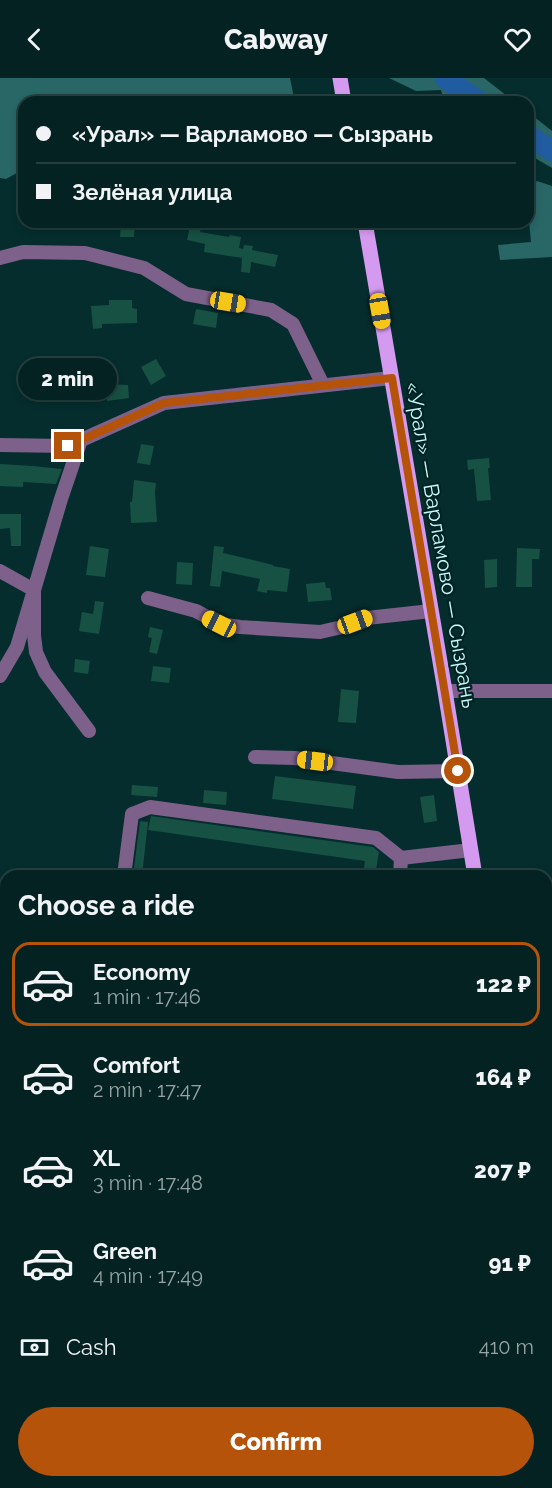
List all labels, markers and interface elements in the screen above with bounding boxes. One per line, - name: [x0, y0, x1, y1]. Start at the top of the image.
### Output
- icon: back: [18, 23, 51, 56]
- icon: heart: [501, 23, 534, 56]
- text: Cabway: [224, 24, 328, 55]
- text: «Урал» — Варламово — Сызрань: [72, 121, 433, 147]
- text: Зелёная улица: [72, 179, 232, 205]
- car: [209, 290, 247, 314]
- car: [368, 292, 392, 330]
- callout: 2 min: [19, 359, 118, 401]
- text: 2 min: [41, 367, 94, 391]
- street label: «Урал» — Варламово — Сызрань: [400, 380, 483, 710]
- route end: [54, 432, 81, 459]
- car: [335, 607, 375, 637]
- car: [199, 608, 239, 640]
- car: [296, 750, 334, 772]
- route start: [444, 757, 471, 784]
- text: Choose a ride: [18, 890, 194, 921]
- icon: car: [21, 957, 75, 1011]
- text: Economy: [93, 959, 191, 985]
- text: 122 ₽: [476, 971, 531, 997]
- text: 1 min · 17:46: [93, 985, 201, 1009]
- icon: car: [21, 1050, 75, 1104]
- text: Comfort: [93, 1052, 180, 1078]
- text: 164 ₽: [475, 1064, 531, 1090]
- text: 2 min · 17:47: [93, 1078, 201, 1102]
- icon: car: [21, 1143, 75, 1197]
- text: XL: [93, 1145, 120, 1171]
- text: 207 ₽: [474, 1157, 531, 1183]
- text: 3 min · 17:48: [93, 1171, 203, 1195]
- icon: car: [21, 1236, 75, 1290]
- text: Green: [93, 1238, 157, 1264]
- text: 91 ₽: [489, 1250, 531, 1276]
- text: 4 min · 17:49: [93, 1264, 203, 1288]
- icon: cash: [18, 1331, 51, 1364]
- text: Cash: [66, 1334, 117, 1360]
- text: 410 m: [479, 1335, 534, 1359]
- button: Confirm: [18, 1407, 534, 1476]

